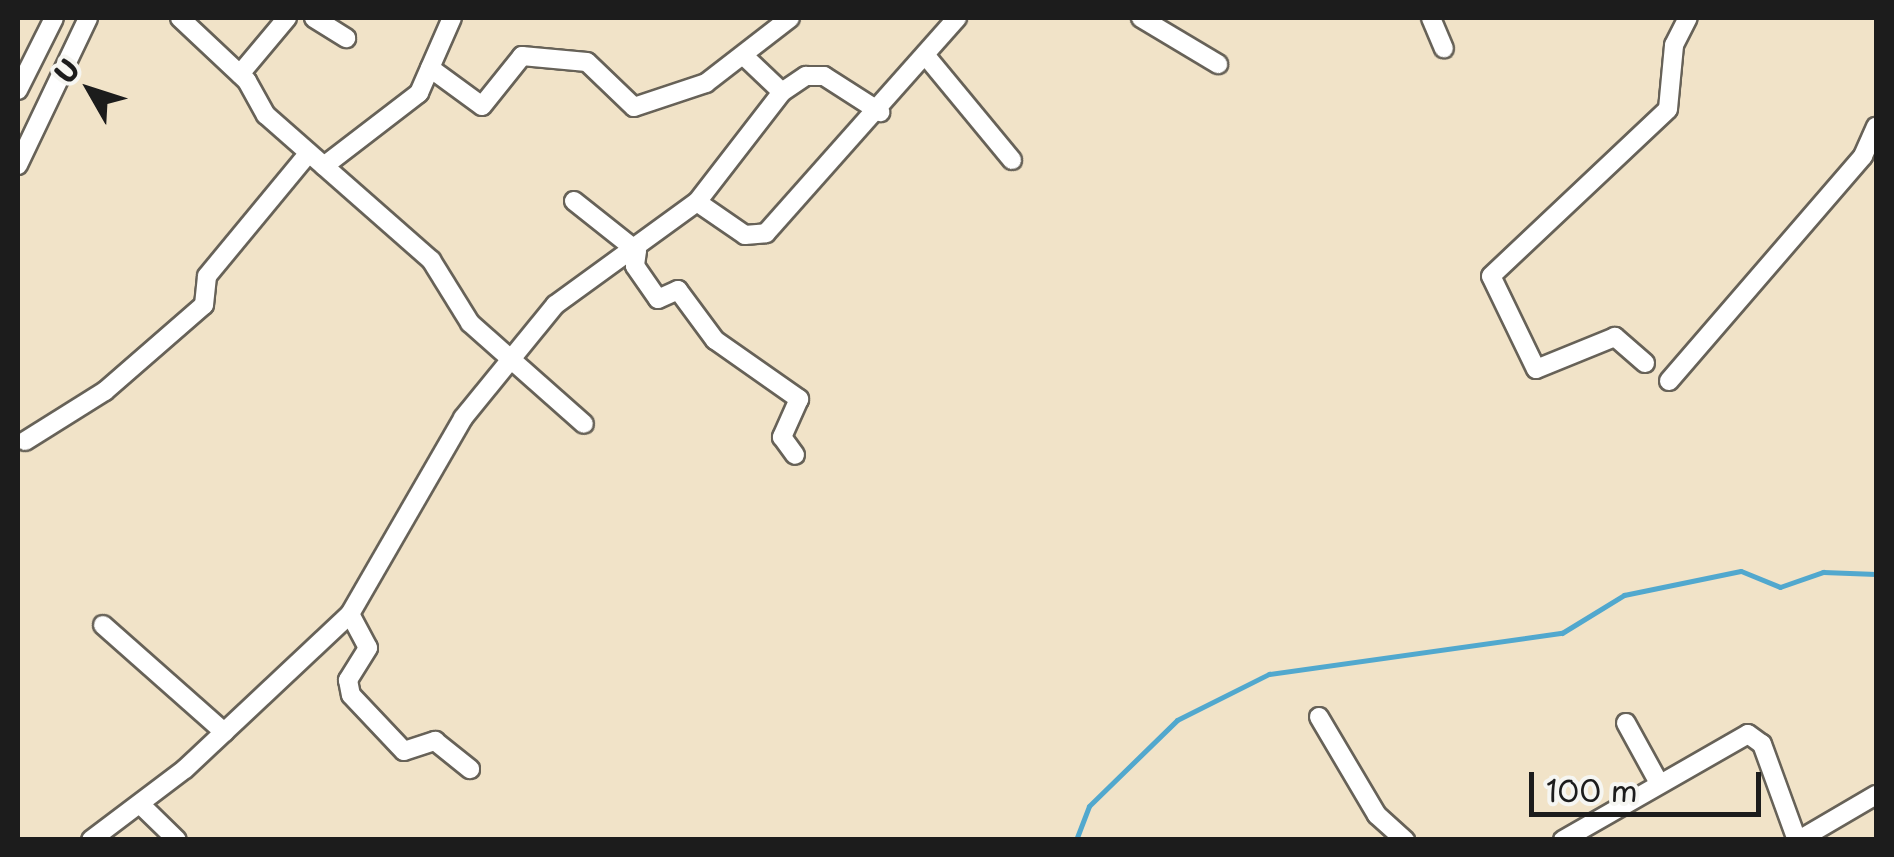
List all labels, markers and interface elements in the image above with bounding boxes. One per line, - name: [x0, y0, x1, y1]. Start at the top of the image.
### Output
- north arrow: [40, 40, 140, 140]
- text: U: [43, 49, 90, 93]
- scale bar: [1534, 752, 1766, 814]
- text: 100 m: [1546, 767, 1638, 812]

